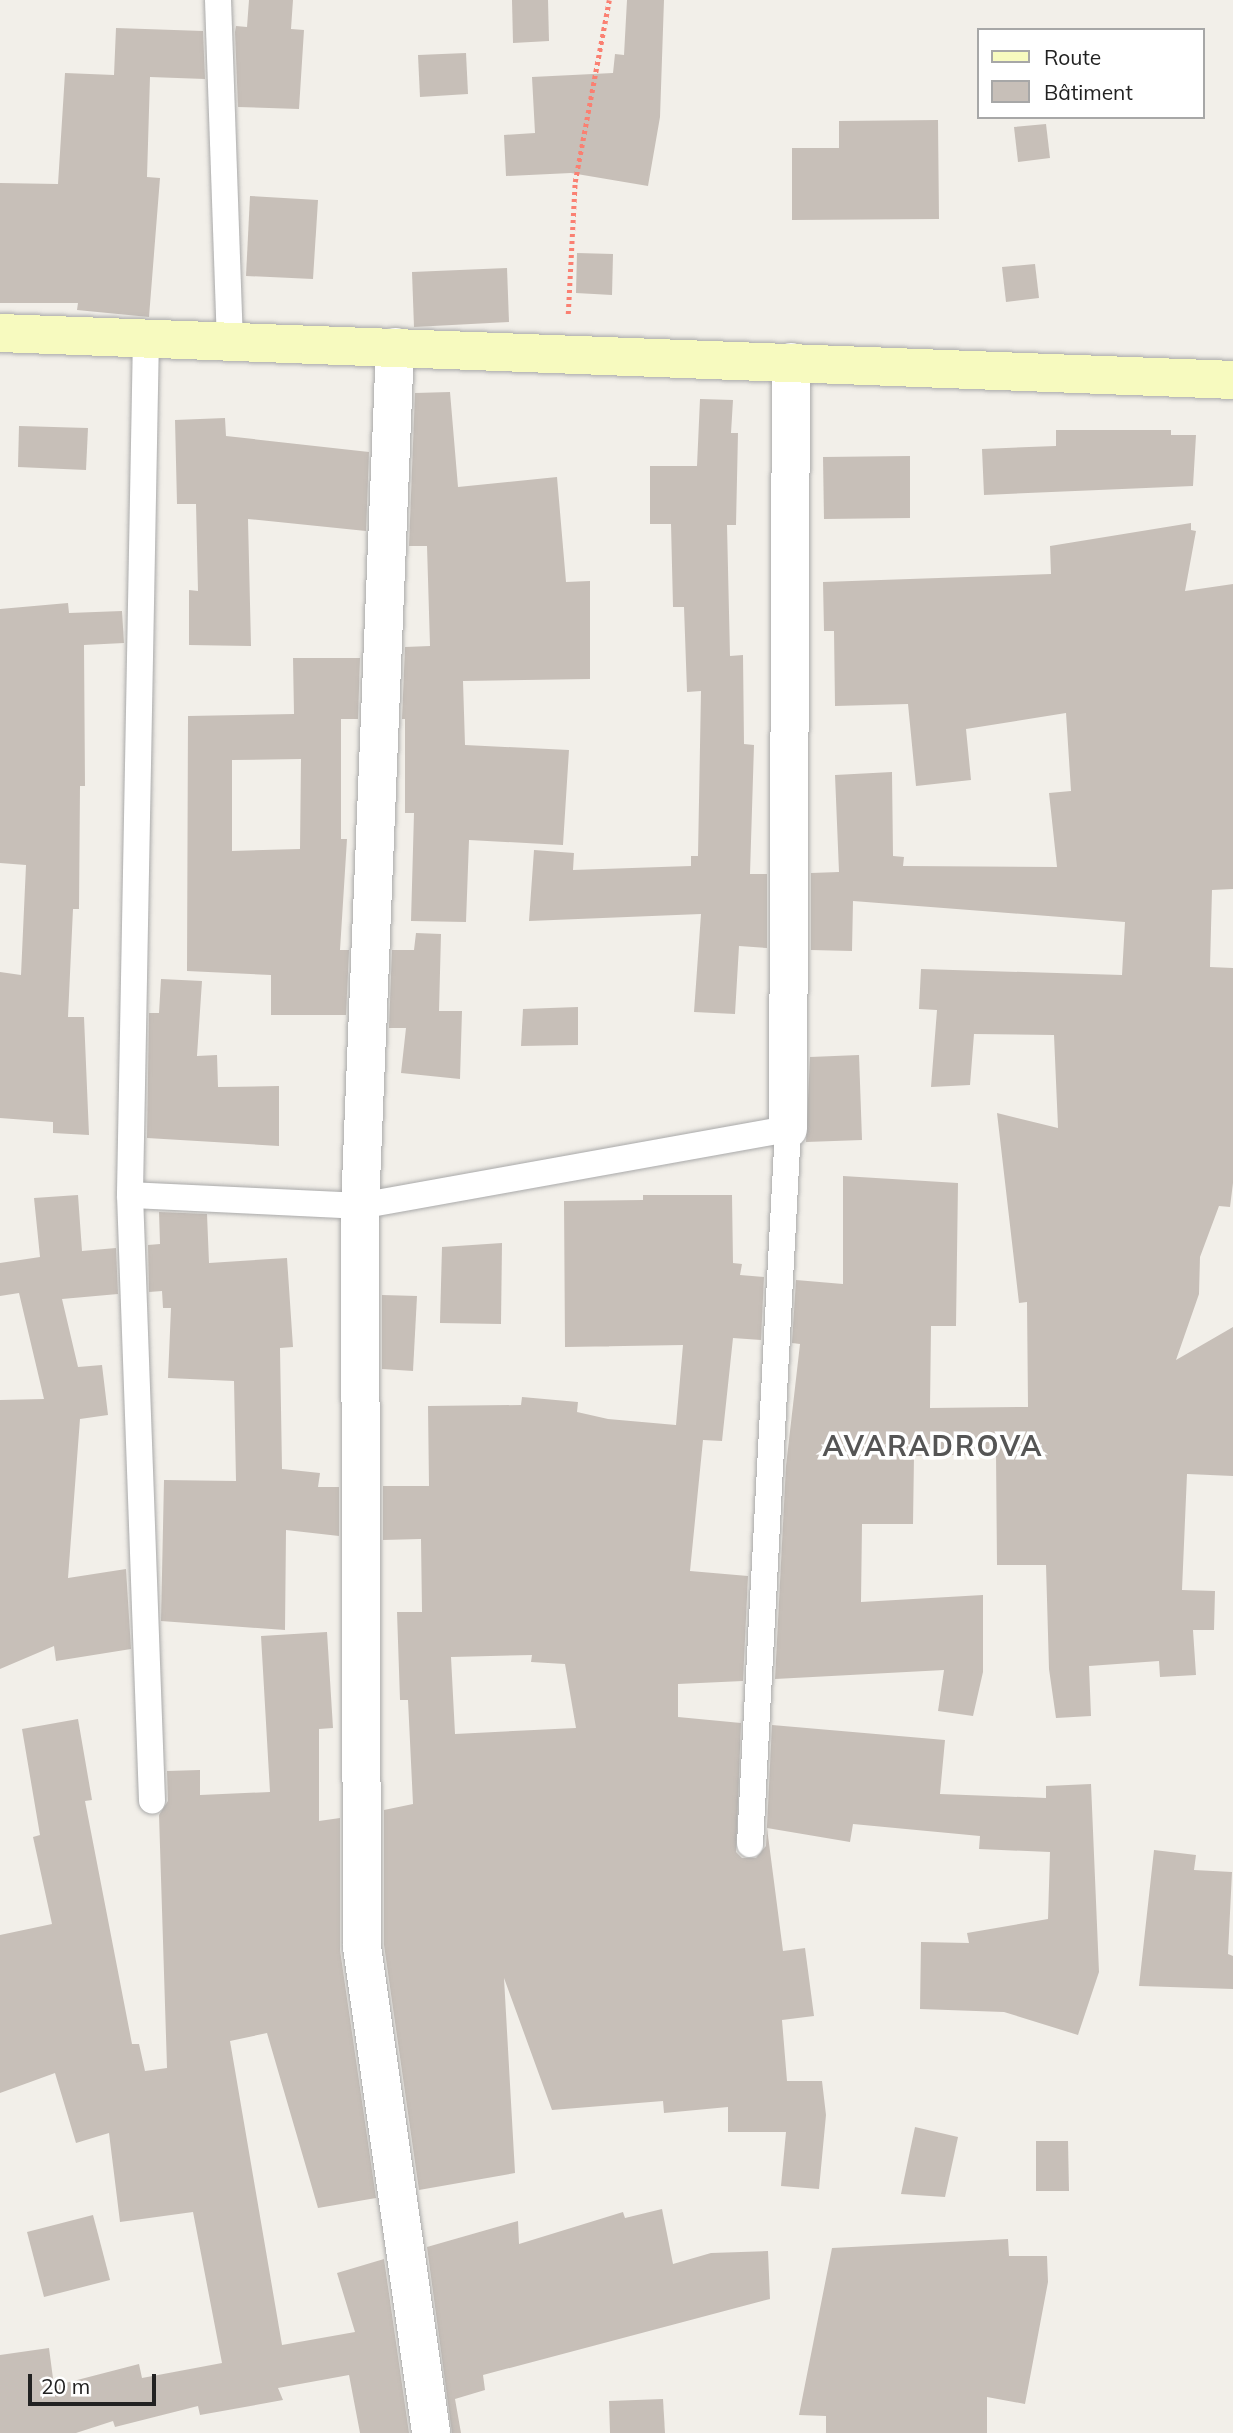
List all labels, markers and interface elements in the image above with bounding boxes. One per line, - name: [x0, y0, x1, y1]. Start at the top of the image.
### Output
- legend: [978, 28, 1205, 119]
- text: Route: [1044, 44, 1101, 70]
- text: Bâtiment: [1044, 79, 1133, 105]
- district label: AVARADROVA: [824, 1429, 1042, 1463]
- scale bar: [32, 2360, 159, 2404]
- text: 20 m: [41, 2373, 90, 2399]

